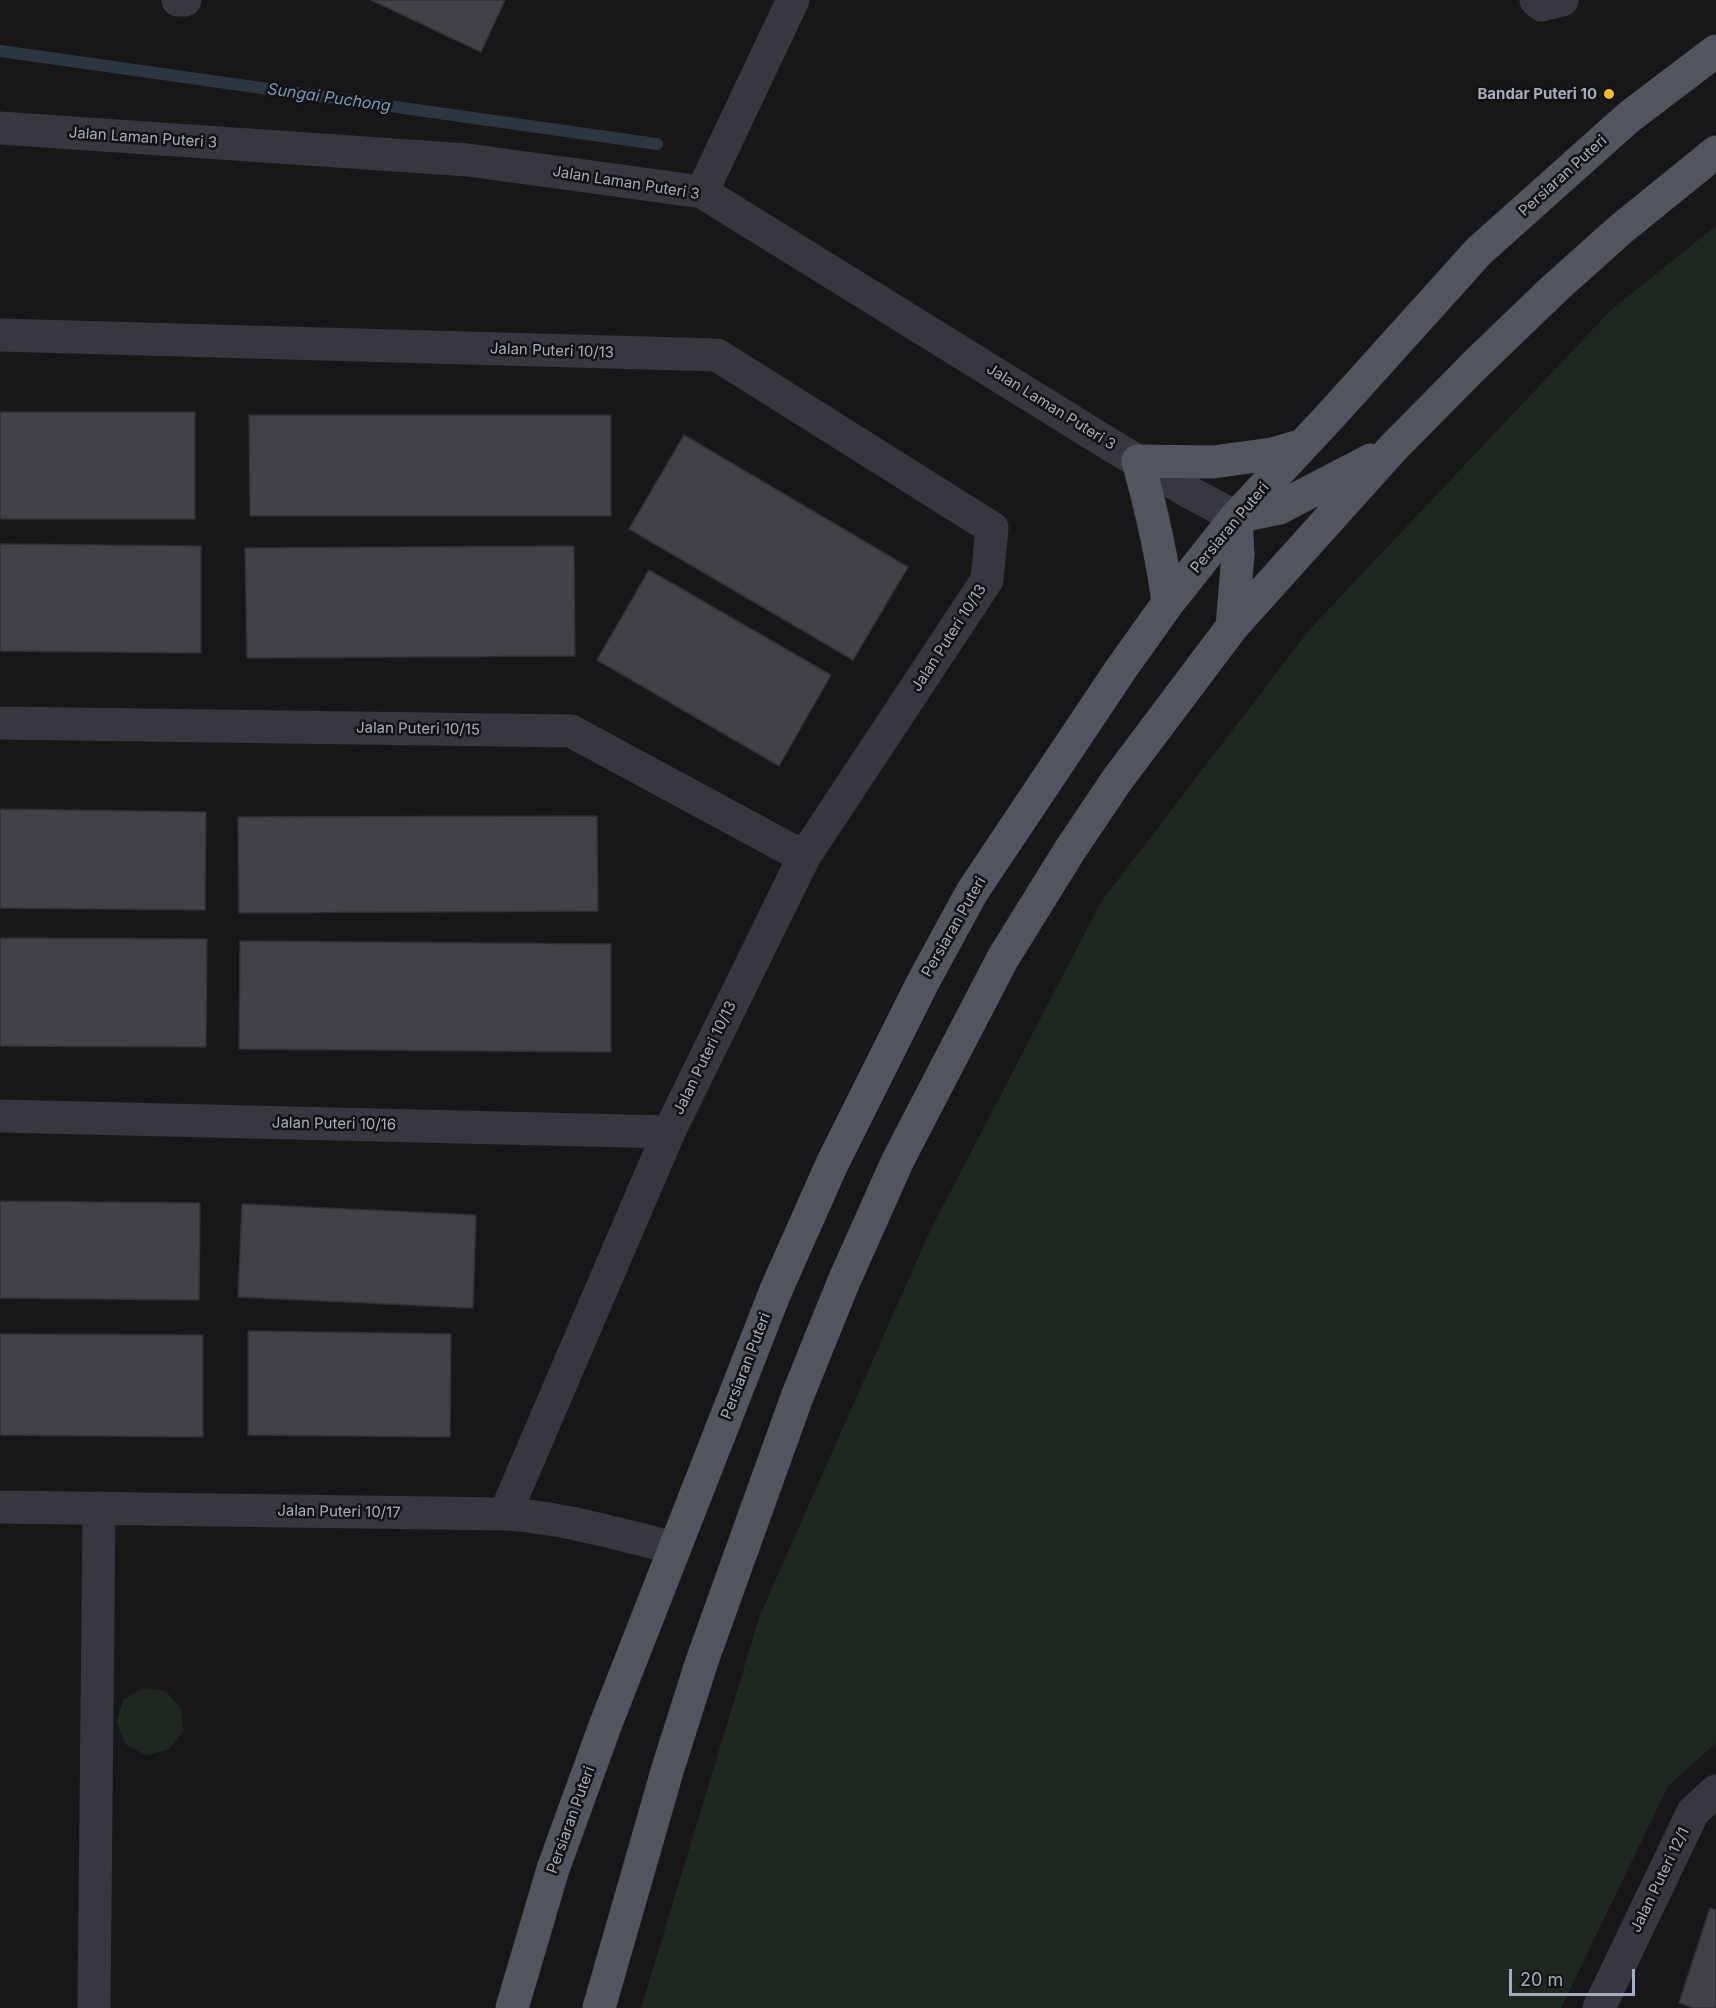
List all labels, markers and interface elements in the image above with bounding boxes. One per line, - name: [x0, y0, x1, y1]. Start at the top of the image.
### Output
- water label: Sungai Puchong: [266, 80, 392, 116]
- place label: Bandar Puteri 10: [1477, 85, 1597, 103]
- marker: Bandar Puteri 10: [1602, 87, 1616, 101]
- street label: Jalan Laman Puteri 3: [68, 124, 218, 152]
- street label: Persiaran Puteri: [1515, 132, 1611, 220]
- street label: Jalan Laman Puteri 3: [551, 162, 701, 204]
- street label: Jalan Puteri 10/13: [490, 340, 614, 362]
- street label: Jalan Laman Puteri 3: [983, 360, 1119, 454]
- street label: Persiaran Puteri: [1187, 479, 1273, 577]
- street label: Jalan Puteri 10/13: [908, 581, 990, 695]
- street label: Jalan Puteri 10/15: [356, 719, 480, 739]
- street label: Persiaran Puteri: [918, 874, 990, 980]
- street label: Jalan Puteri 10/13: [670, 998, 740, 1118]
- street label: Jalan Puteri 10/16: [272, 1114, 396, 1134]
- street label: Persiaran Puteri: [717, 1310, 775, 1422]
- street label: Jalan Puteri 10/17: [277, 1502, 401, 1522]
- street label: Persiaran Puteri: [543, 1764, 599, 1876]
- street label: Jalan Puteri 12/1: [1627, 1825, 1693, 1935]
- scale bar: [1512, 1957, 1638, 1995]
- text: 20 m: [1520, 1969, 1563, 1990]

